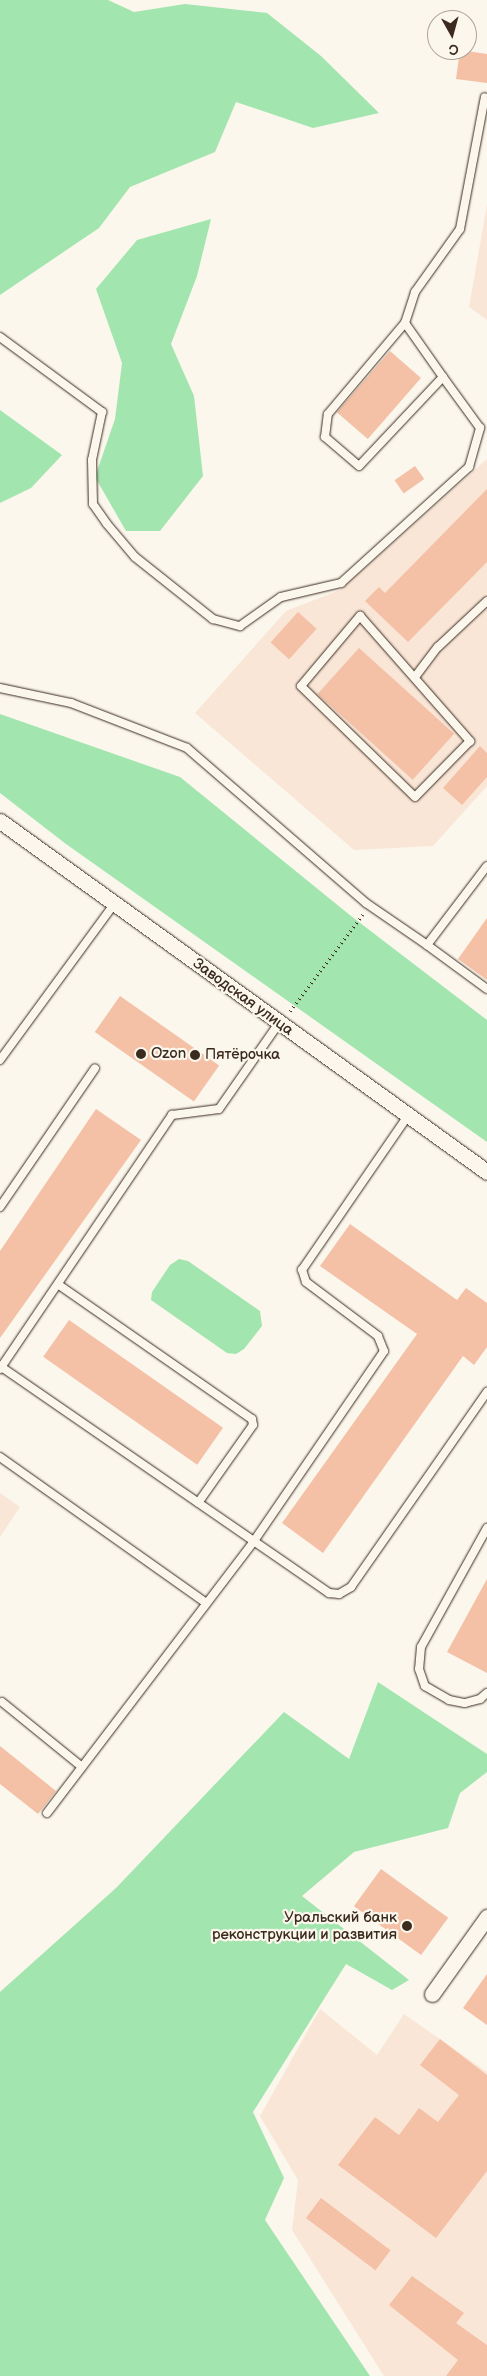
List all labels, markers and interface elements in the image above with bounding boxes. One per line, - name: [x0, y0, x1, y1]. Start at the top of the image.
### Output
- north arrow: [427, 10, 477, 60]
- text: С: [448, 40, 460, 58]
- street label: Заводская улица: [189, 954, 297, 1040]
- place label: Ozon: [151, 1045, 186, 1063]
- place label: Пятёрочка: [205, 1046, 280, 1064]
- marker: Ozon: [135, 1048, 147, 1060]
- marker: Пятёрочка: [189, 1049, 201, 1061]
- place label: Уральский банк реконструкции и развития: [212, 1908, 397, 1943]
- marker: Уральский банк реконструкции и развития: [401, 1920, 413, 1932]

